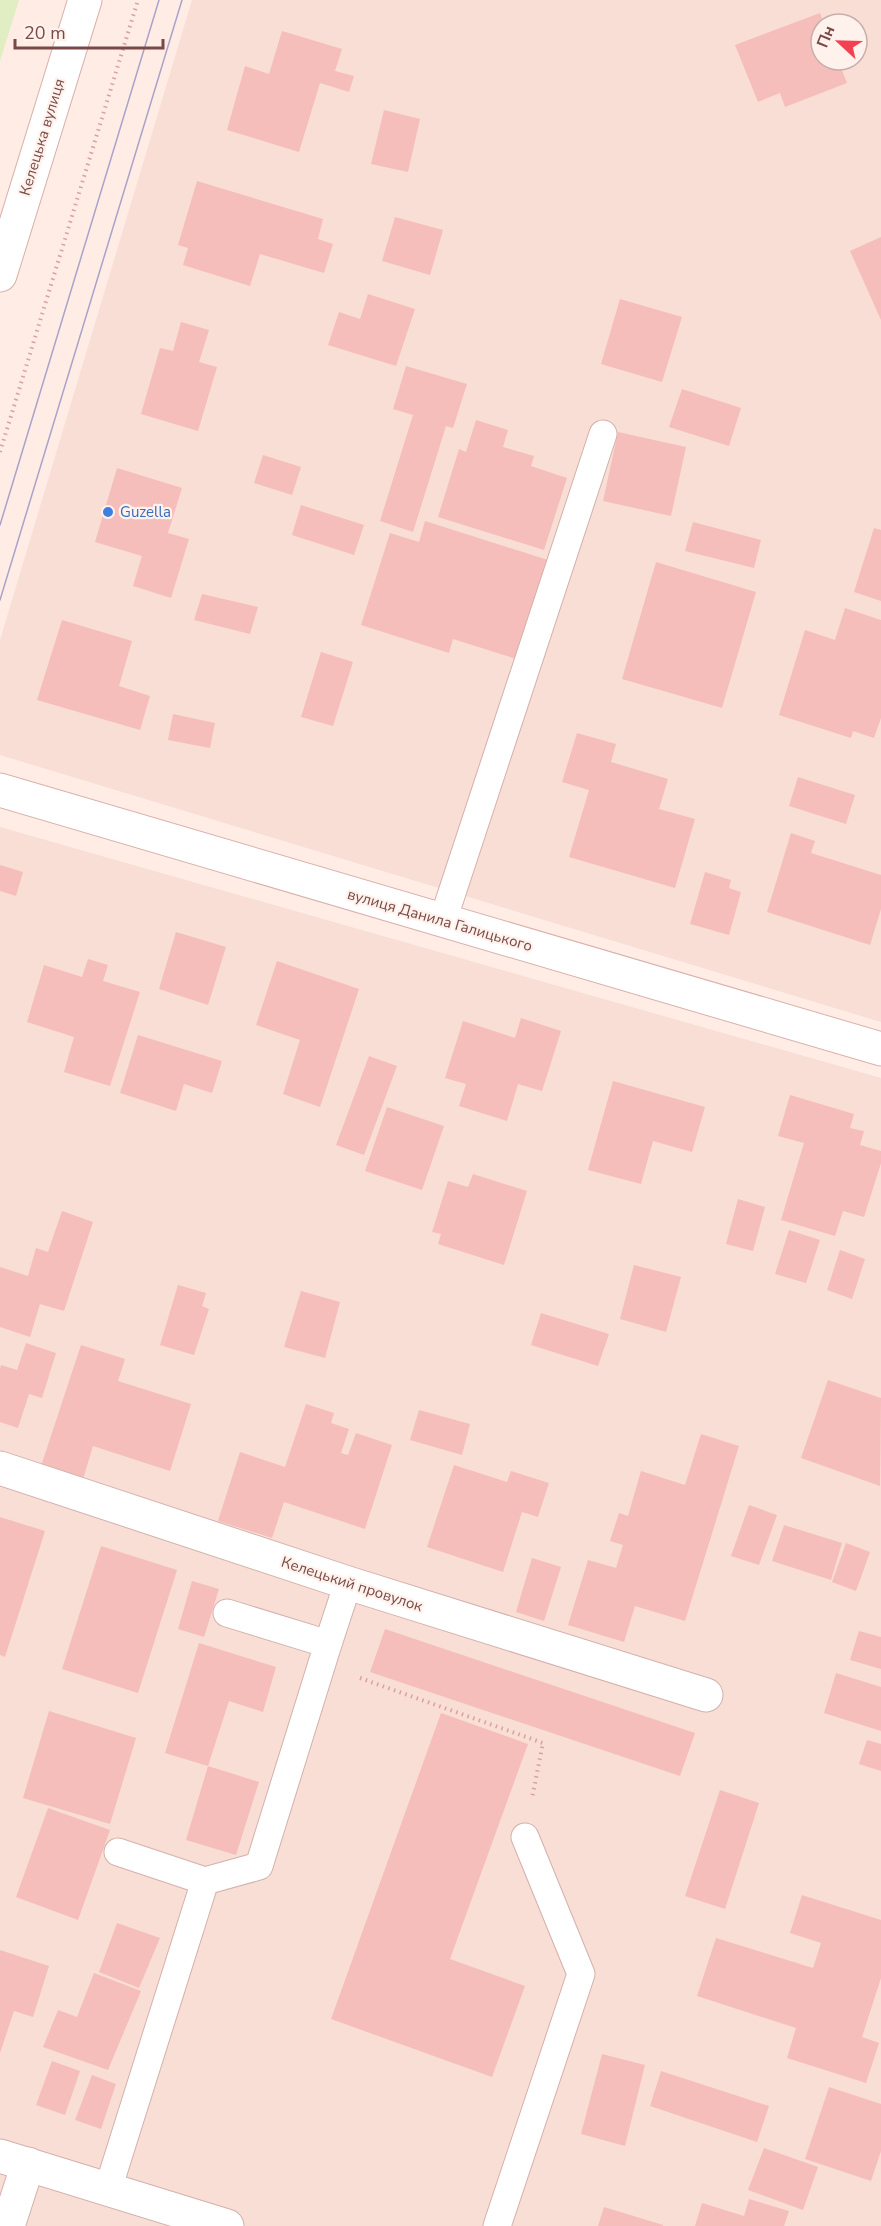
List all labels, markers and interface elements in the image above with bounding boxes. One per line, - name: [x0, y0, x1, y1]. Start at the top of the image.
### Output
- scale bar: [15, 12, 164, 50]
- north arrow: [809, 12, 869, 72]
- text: 20 m: [24, 21, 66, 45]
- text: Пн: [812, 22, 840, 51]
- street label: Келецька вулиця: [15, 76, 69, 198]
- place label: Guzella: [120, 502, 171, 522]
- marker: Guzella: [101, 505, 115, 519]
- street label: вулиця Данила Галицького: [345, 884, 535, 956]
- street label: Келецький провулок: [279, 1552, 425, 1616]

